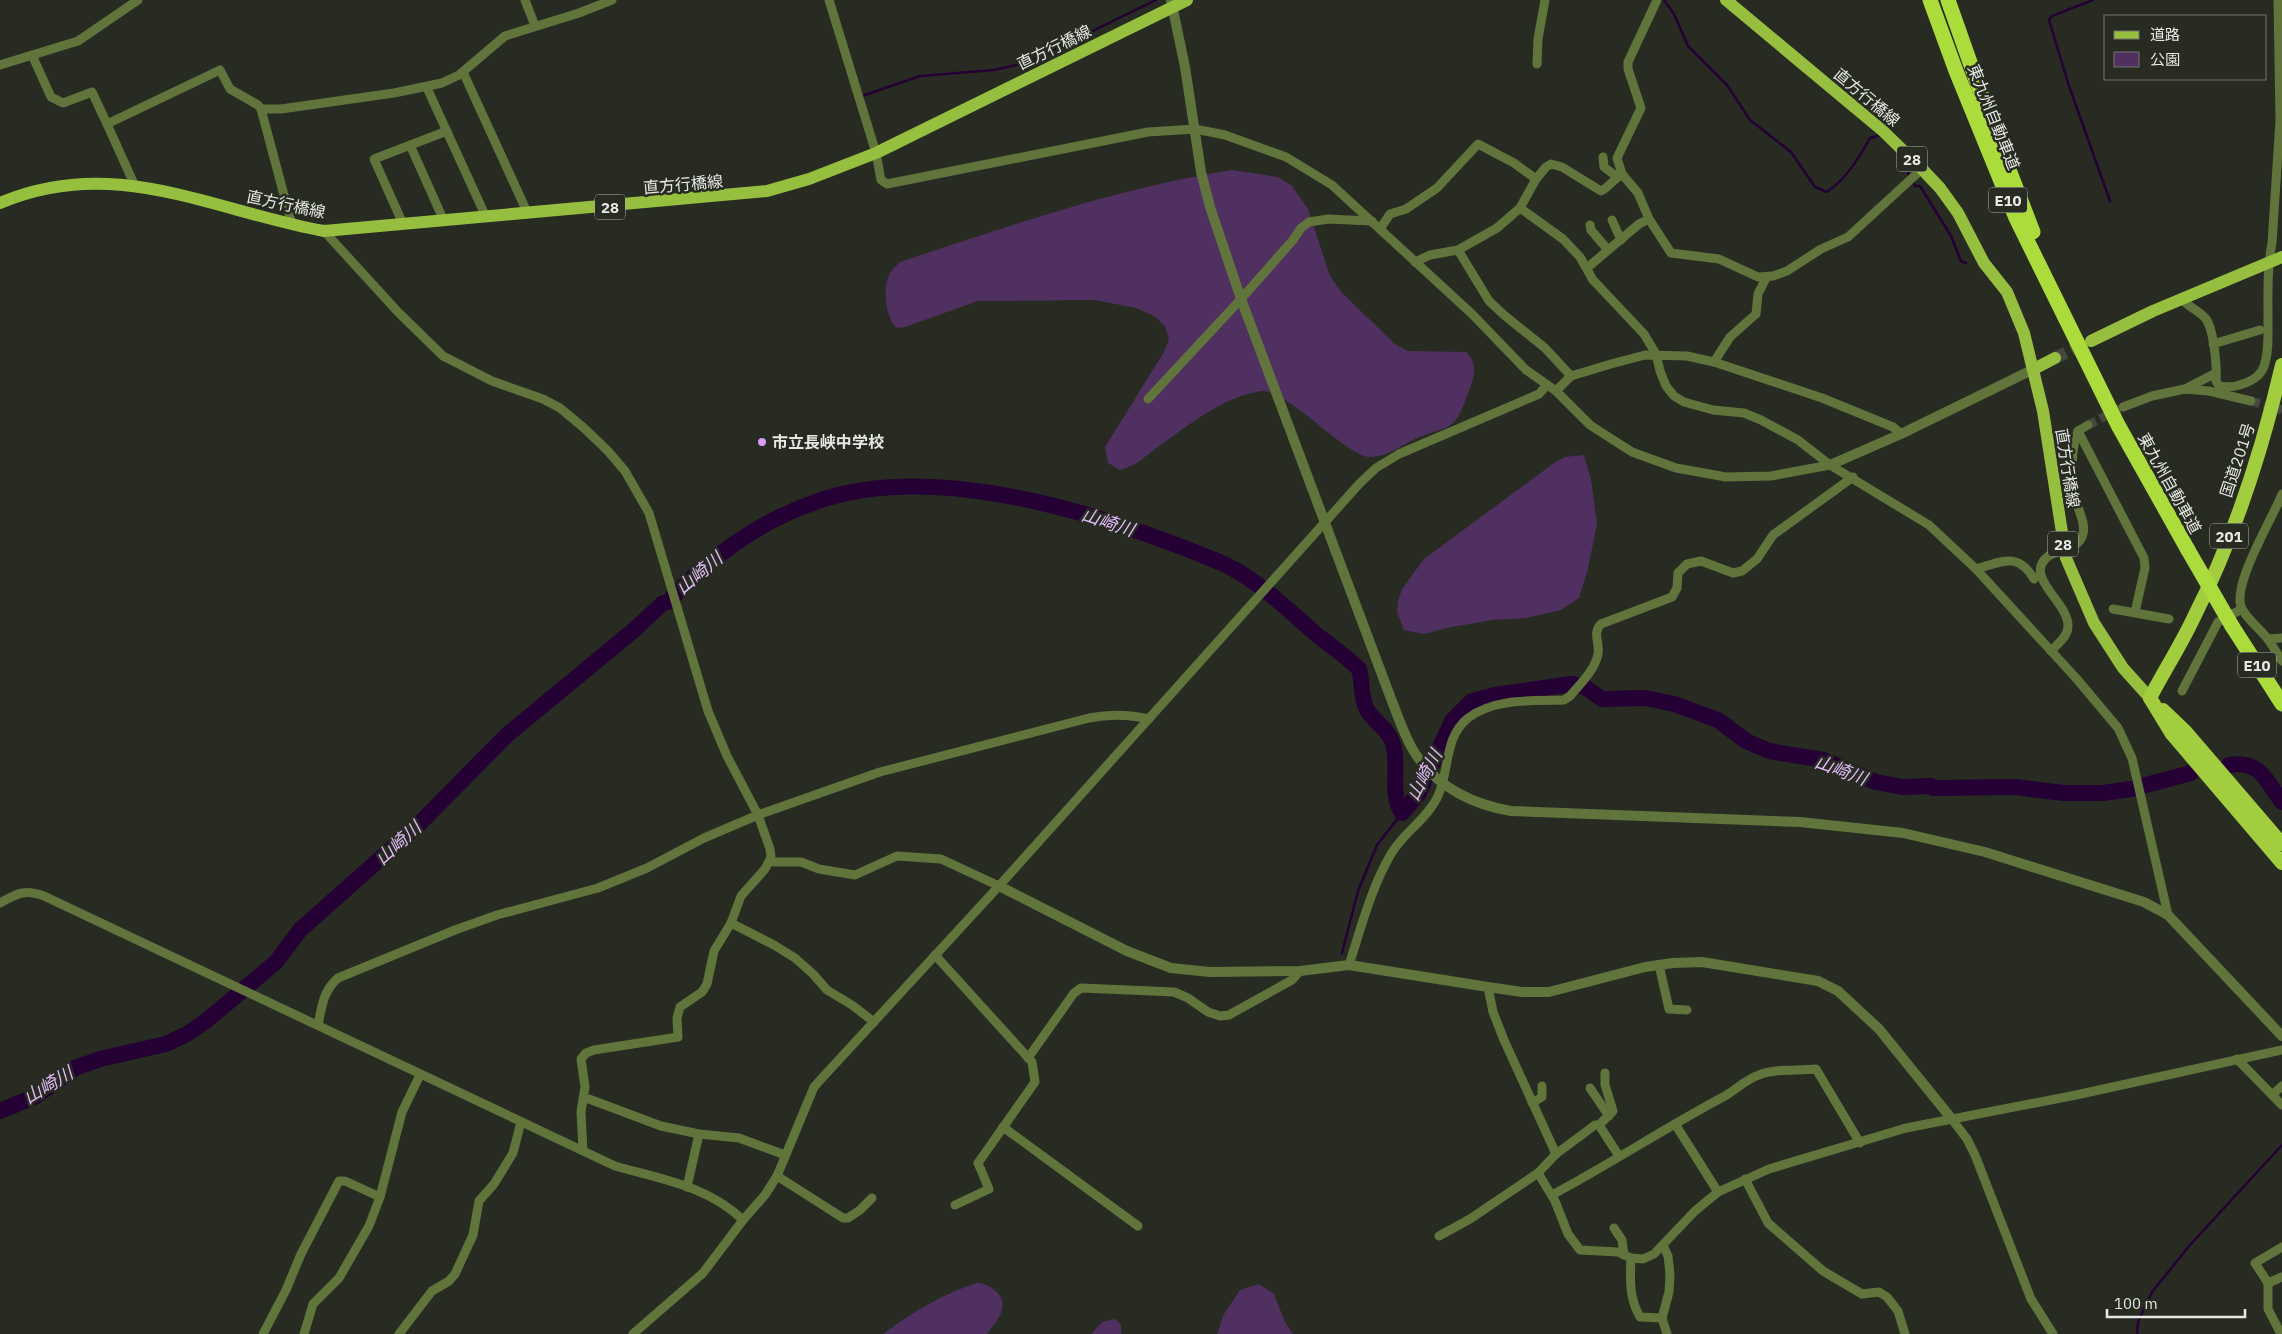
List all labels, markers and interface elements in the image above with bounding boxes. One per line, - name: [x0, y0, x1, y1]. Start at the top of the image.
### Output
- legend: [2104, 15, 2267, 80]
- street label: 直方行橋線: [1014, 20, 1094, 74]
- text: 道路: [2150, 25, 2180, 44]
- text: 公園: [2150, 50, 2180, 69]
- street label: 東九州自動車道: [1964, 61, 2024, 173]
- street label: 直方行橋線: [1830, 64, 1904, 130]
- road number: 28: [1897, 146, 1927, 172]
- street label: 直方行橋線: [642, 171, 724, 197]
- street label: 直方行橋線: [245, 186, 327, 222]
- road number: E10: [1989, 188, 2027, 212]
- road number: 28: [595, 194, 625, 220]
- street label: 国道201号: [2216, 420, 2258, 500]
- street label: 直方行橋線: [2052, 427, 2084, 509]
- street label: 東九州自動車道: [2134, 429, 2206, 537]
- place label: 市立長峡中学校: [772, 432, 884, 452]
- marker: 市立長峡中学校: [756, 436, 768, 448]
- water label: 山崎川: [1079, 503, 1139, 542]
- road number: 201: [2210, 524, 2248, 548]
- road number: 28: [2048, 532, 2078, 556]
- water label: 山崎川: [671, 546, 729, 599]
- road number: E10: [2238, 652, 2276, 678]
- water label: 山崎川: [1401, 744, 1448, 804]
- water label: 山崎川: [1812, 750, 1872, 791]
- water label: 山崎川: [370, 815, 427, 870]
- water label: 山崎川: [19, 1060, 79, 1109]
- scale bar: [2107, 1286, 2244, 1318]
- text: 100 m: [2114, 1294, 2158, 1313]

